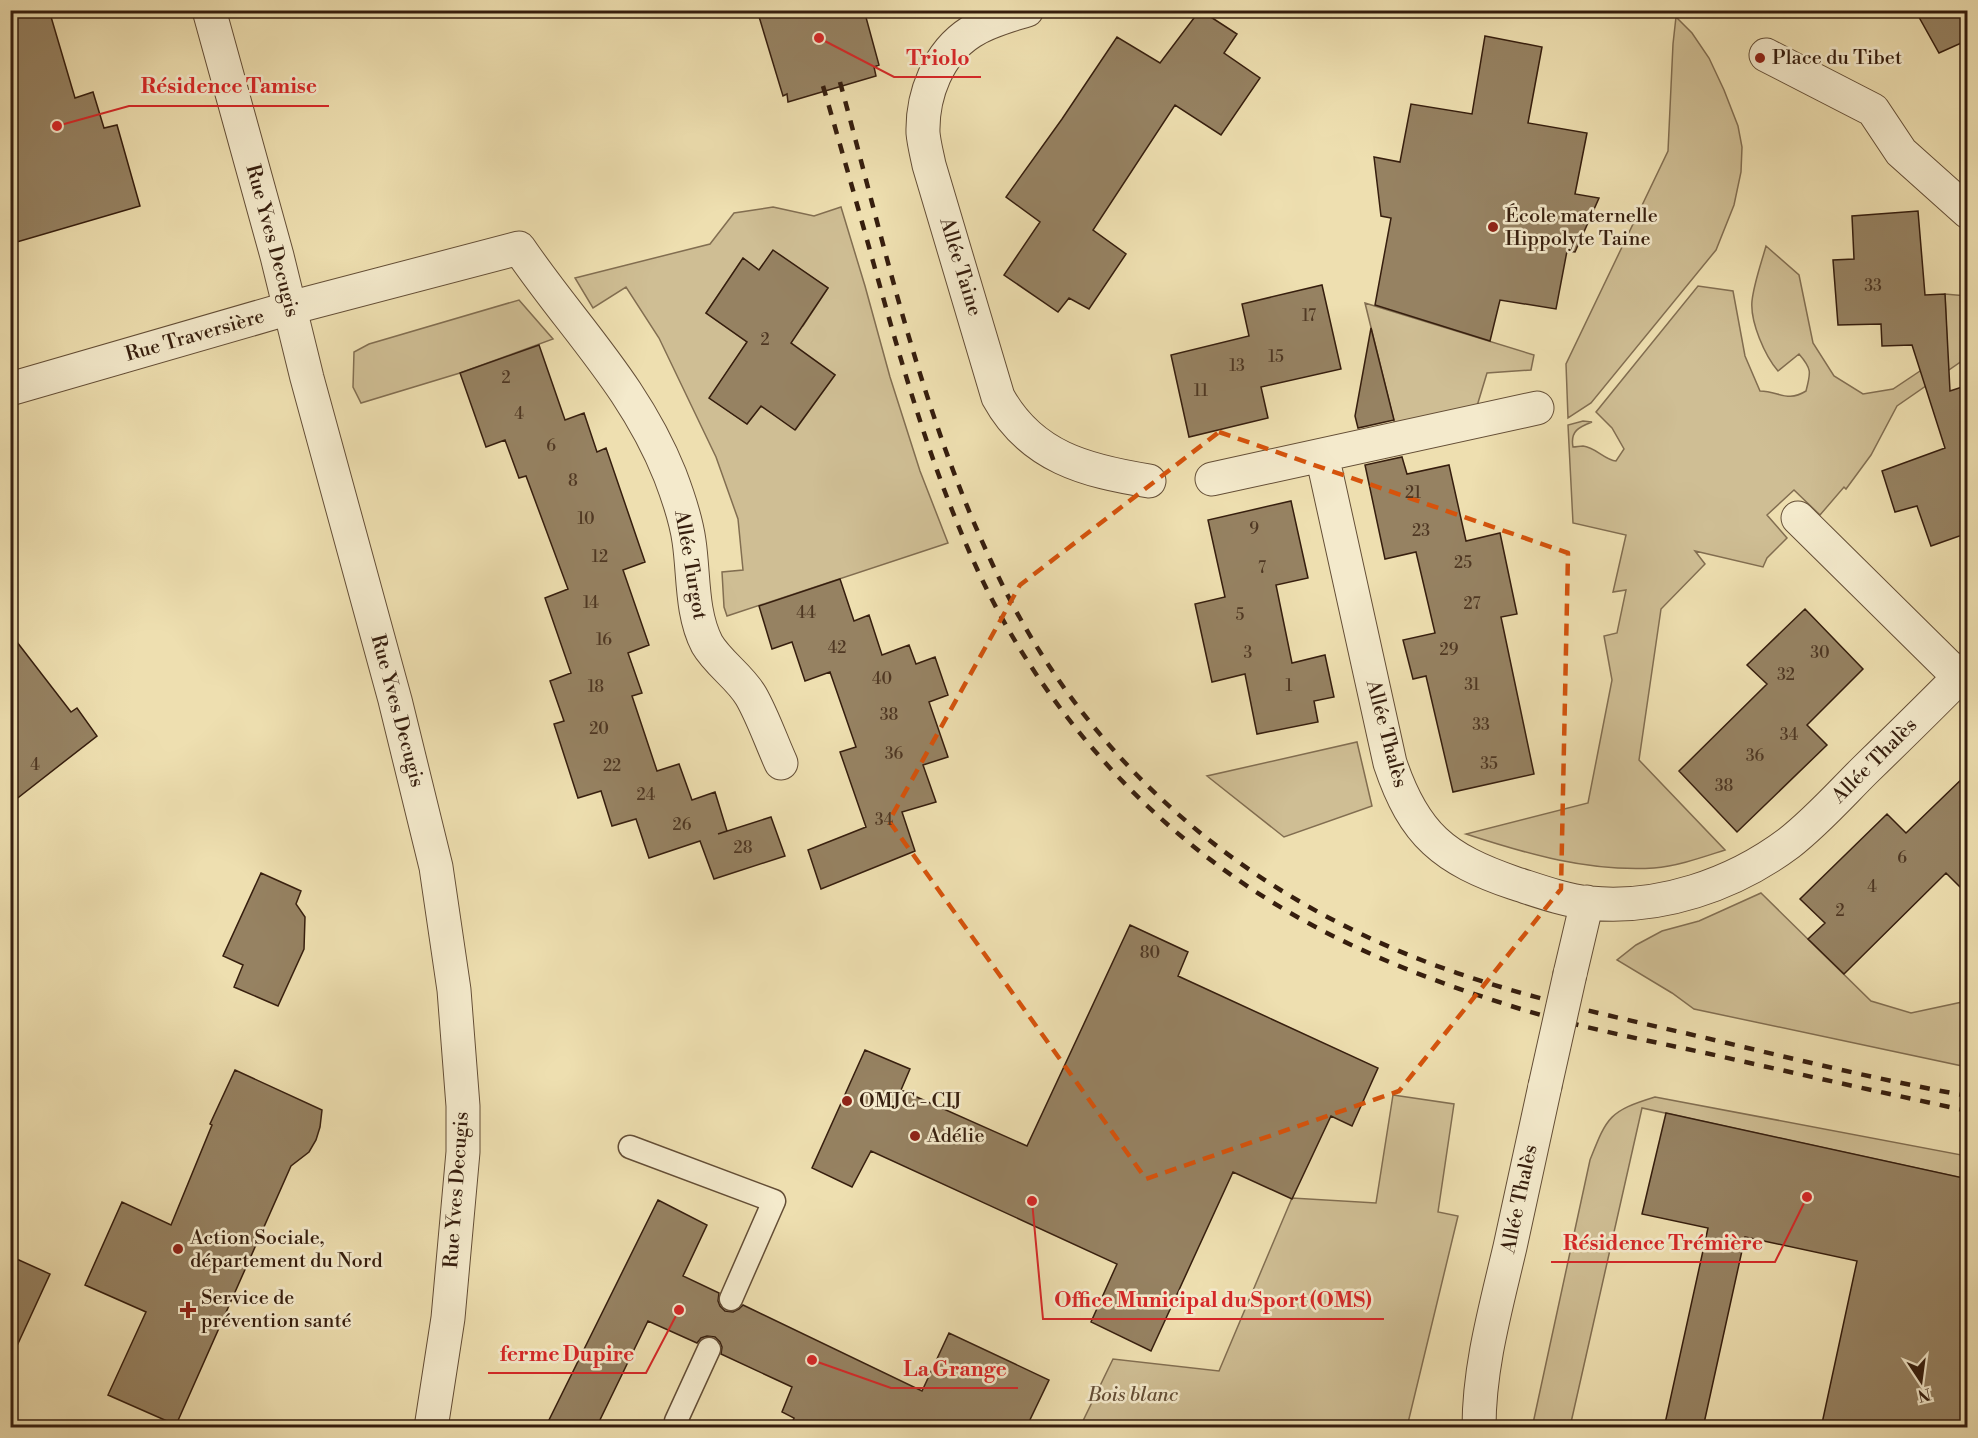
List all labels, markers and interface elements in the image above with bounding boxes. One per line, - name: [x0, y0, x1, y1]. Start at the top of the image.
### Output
- callout: Triolo: [894, 38, 981, 77]
- text: Triolo: [906, 46, 970, 72]
- place label: Place du Tibet: [1772, 46, 1902, 71]
- marker: Place du Tibet: [1753, 51, 1767, 65]
- callout: Résidence Tamise: [129, 67, 329, 106]
- text: Résidence Tamise: [141, 74, 317, 100]
- street label: Rue Yves Decugis: [240, 162, 304, 320]
- place label: École maternelle Hippolyte Taine: [1505, 203, 1658, 252]
- street label: Allée Taine: [933, 214, 987, 319]
- marker: École maternelle Hippolyte Taine: [1486, 220, 1500, 234]
- house number: 33: [1864, 276, 1882, 296]
- street label: Rue Traversière: [123, 304, 267, 368]
- house number: 17: [1302, 306, 1316, 326]
- house number: 2: [760, 330, 770, 350]
- house number: 15: [1268, 347, 1284, 367]
- house number: 13: [1229, 356, 1245, 376]
- house number: 2: [501, 368, 511, 388]
- house number: 11: [1194, 381, 1208, 401]
- house number: 4: [514, 404, 524, 424]
- house number: 6: [546, 436, 556, 456]
- house number: 8: [568, 471, 578, 491]
- house number: 21: [1405, 483, 1421, 503]
- street label: Allée Turgot: [668, 507, 712, 622]
- house number: 10: [578, 509, 595, 529]
- house number: 9: [1249, 519, 1259, 539]
- house number: 23: [1412, 521, 1430, 541]
- house number: 12: [592, 547, 608, 567]
- house number: 25: [1454, 553, 1472, 573]
- house number: 7: [1258, 558, 1266, 578]
- house number: 14: [583, 593, 599, 613]
- house number: 27: [1463, 594, 1481, 614]
- house number: 44: [796, 603, 816, 623]
- house number: 5: [1236, 605, 1245, 625]
- house number: 16: [596, 630, 612, 650]
- street label: Rue Yves Decugis: [365, 632, 429, 790]
- house number: 42: [828, 638, 846, 658]
- house number: 29: [1440, 640, 1459, 660]
- house number: 3: [1244, 643, 1253, 663]
- house number: 30: [1810, 643, 1830, 663]
- house number: 32: [1777, 665, 1795, 685]
- house number: 40: [872, 669, 892, 689]
- house number: 31: [1464, 675, 1480, 695]
- house number: 1: [1286, 676, 1293, 696]
- street label: Allée Thalès: [1359, 676, 1412, 791]
- house number: 18: [588, 677, 604, 697]
- house number: 38: [880, 705, 899, 725]
- street label: Allée Thalès: [1826, 713, 1923, 810]
- house number: 33: [1472, 715, 1490, 735]
- house number: 20: [589, 719, 609, 739]
- house number: 34: [1780, 725, 1799, 745]
- house number: 36: [885, 744, 904, 764]
- house number: 36: [1746, 746, 1765, 766]
- house number: 35: [1480, 754, 1498, 774]
- house number: 4: [30, 755, 40, 775]
- house number: 22: [603, 756, 621, 776]
- house number: 38: [1715, 776, 1734, 796]
- house number: 24: [637, 785, 656, 805]
- house number: 34: [875, 810, 894, 830]
- house number: 26: [673, 815, 692, 835]
- house number: 28: [734, 838, 753, 858]
- house number: 6: [1897, 848, 1907, 868]
- house number: 4: [1867, 877, 1877, 897]
- house number: 2: [1835, 901, 1845, 921]
- house number: 80: [1140, 943, 1160, 963]
- place label: OMJC - CIJ: [859, 1089, 962, 1114]
- marker: OMJC - CIJ: [840, 1094, 854, 1108]
- street label: Rue Yves Decugis: [439, 1111, 475, 1269]
- place label: Adélie: [926, 1124, 984, 1149]
- marker: Adélie: [908, 1129, 922, 1143]
- street label: Allée Thalès: [1496, 1142, 1544, 1257]
- callout: Résidence Trémière: [1551, 1223, 1775, 1262]
- place label: Action Sociale, département du Nord: [189, 1226, 383, 1274]
- text: Résidence Trémière: [1563, 1231, 1763, 1257]
- marker: Action Sociale, département du Nord: [171, 1242, 185, 1256]
- callout: Office Municipal du Sport (OMS): [1043, 1280, 1384, 1319]
- place label: Service de prévention santé: [201, 1286, 352, 1334]
- text: Office Municipal du Sport (OMS): [1054, 1288, 1372, 1314]
- marker: Service de prévention santé: [179, 1301, 197, 1319]
- callout: ferme Dupire: [488, 1334, 646, 1373]
- text: ferme Dupire: [500, 1342, 634, 1368]
- callout: La Grange: [891, 1349, 1018, 1388]
- north arrow: [1891, 1351, 1951, 1411]
- text: La Grange: [903, 1357, 1007, 1383]
- park label: Bois blanc: [1087, 1383, 1179, 1408]
- text: N: [1915, 1383, 1933, 1406]

